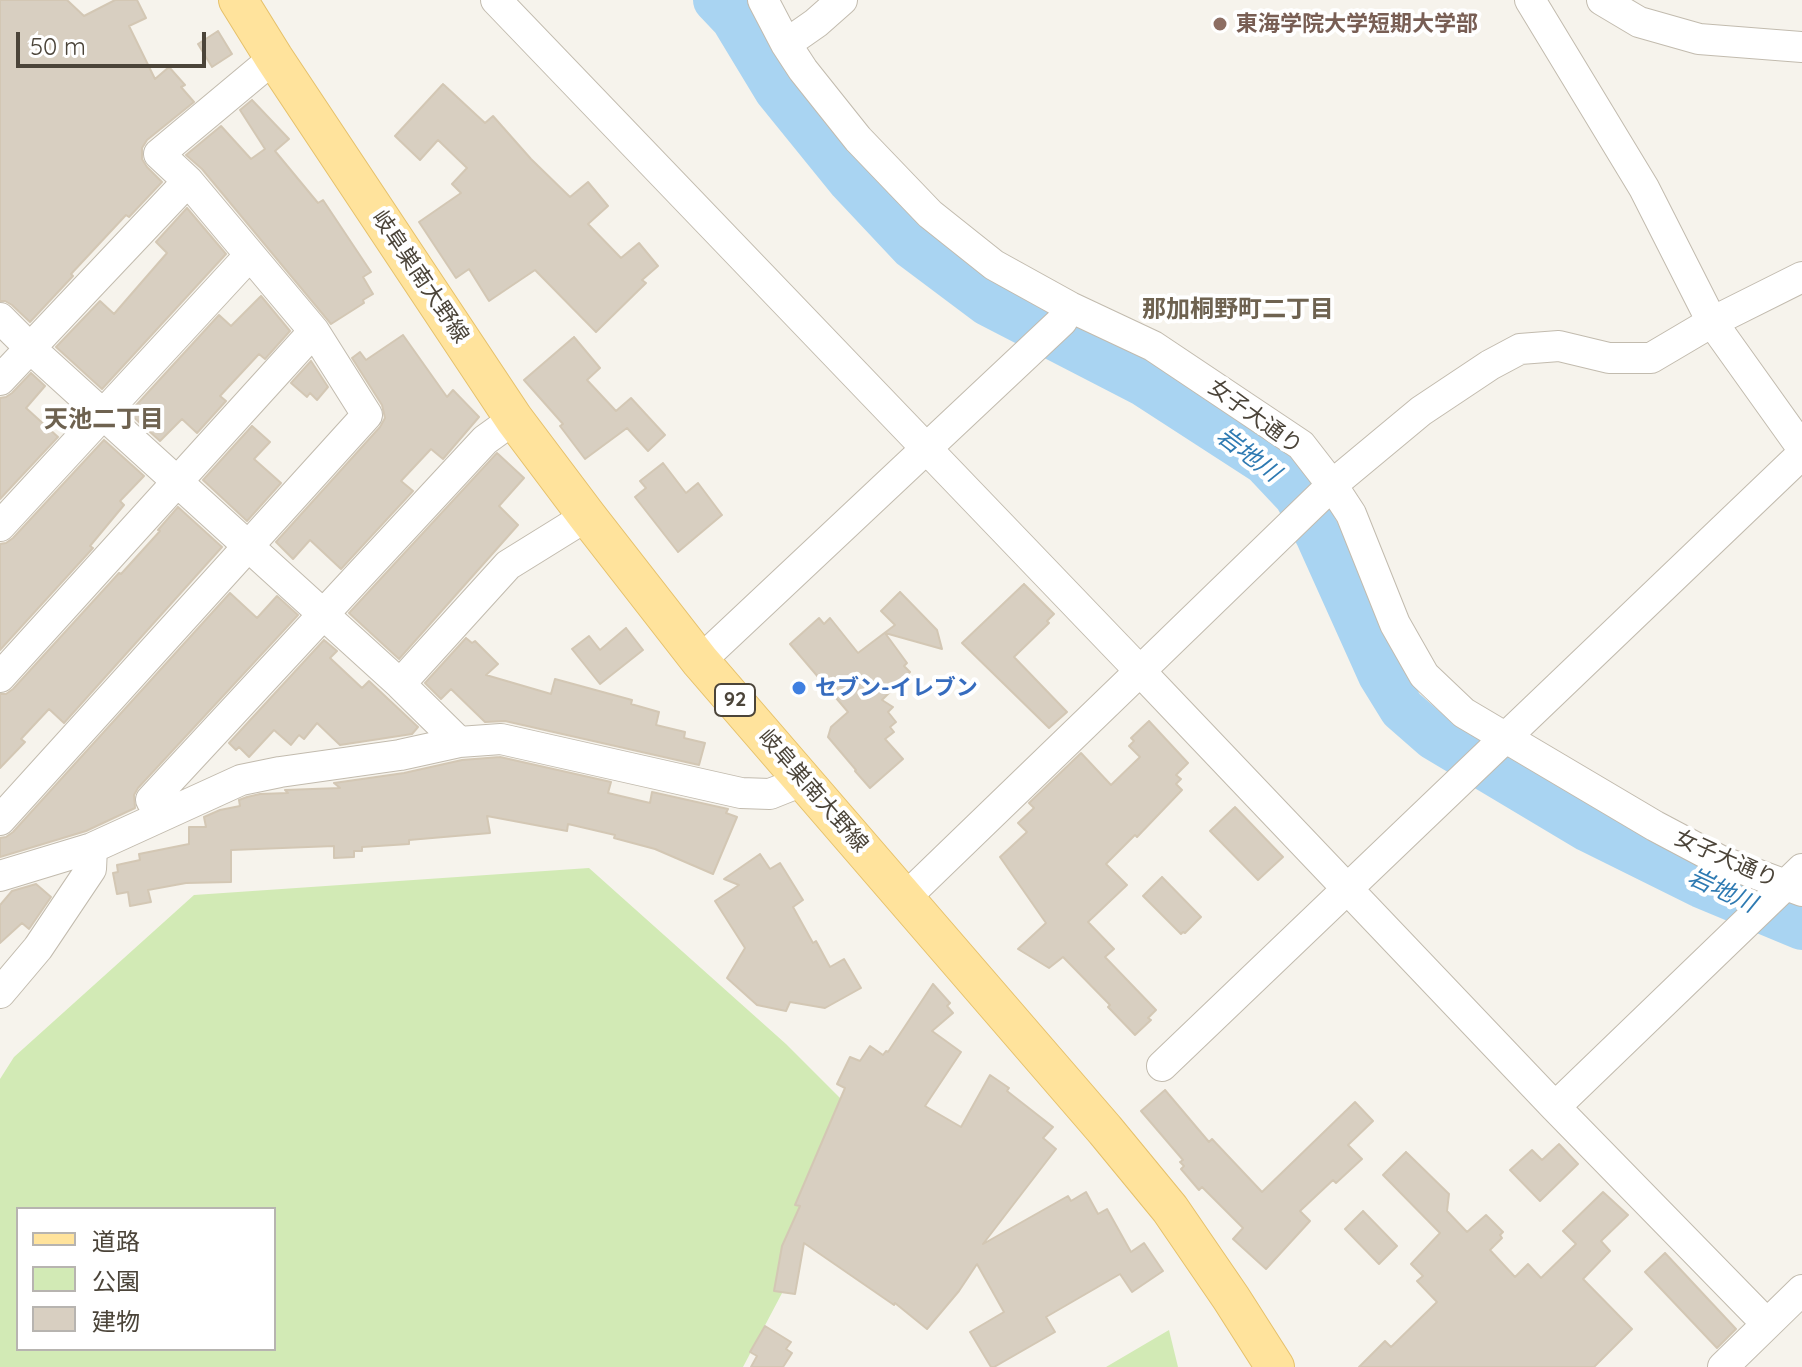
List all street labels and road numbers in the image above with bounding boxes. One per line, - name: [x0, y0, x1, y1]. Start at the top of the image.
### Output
- street label: 岐阜巣南大野線: [366, 206, 474, 348]
- street label: 女子大通り: [1203, 374, 1307, 460]
- road number: 92: [715, 684, 755, 716]
- street label: 岐阜巣南大野線: [753, 724, 873, 858]
- street label: 女子大通り: [1670, 825, 1782, 893]

